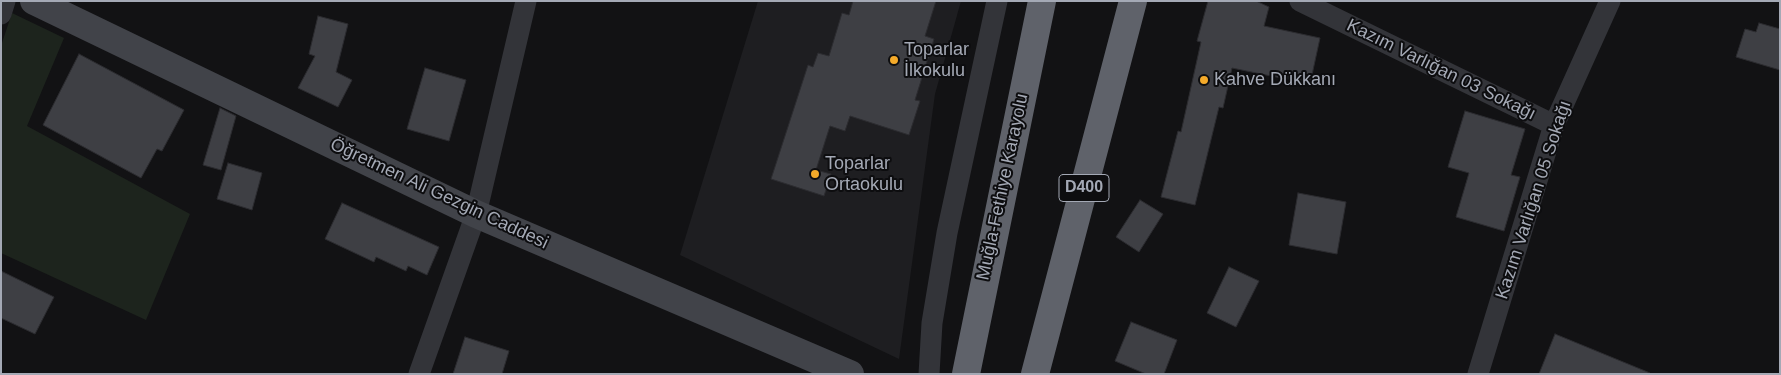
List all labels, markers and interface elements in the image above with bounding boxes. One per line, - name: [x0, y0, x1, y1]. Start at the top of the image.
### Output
- street label: Kazım Varlığan 03 Sokağı: [1343, 15, 1539, 125]
- place label: Toparlar İlkokulu: [904, 39, 969, 82]
- marker: Toparlar İlkokulu: [888, 54, 900, 66]
- place label: Kahve Dükkanı: [1214, 69, 1336, 91]
- marker: Kahve Dükkanı: [1198, 74, 1210, 86]
- street label: Muğla-Fethiye Karayolu: [973, 92, 1033, 282]
- street label: Kazım Varlığan 05 Sokağı: [1492, 98, 1576, 302]
- street label: Öğretmen Ali Gezgin Caddesi: [327, 134, 551, 254]
- place label: Toparlar Ortaokulu: [825, 153, 903, 195]
- marker: Toparlar Ortaokulu: [809, 168, 821, 180]
- road number: D400: [1059, 174, 1109, 202]

